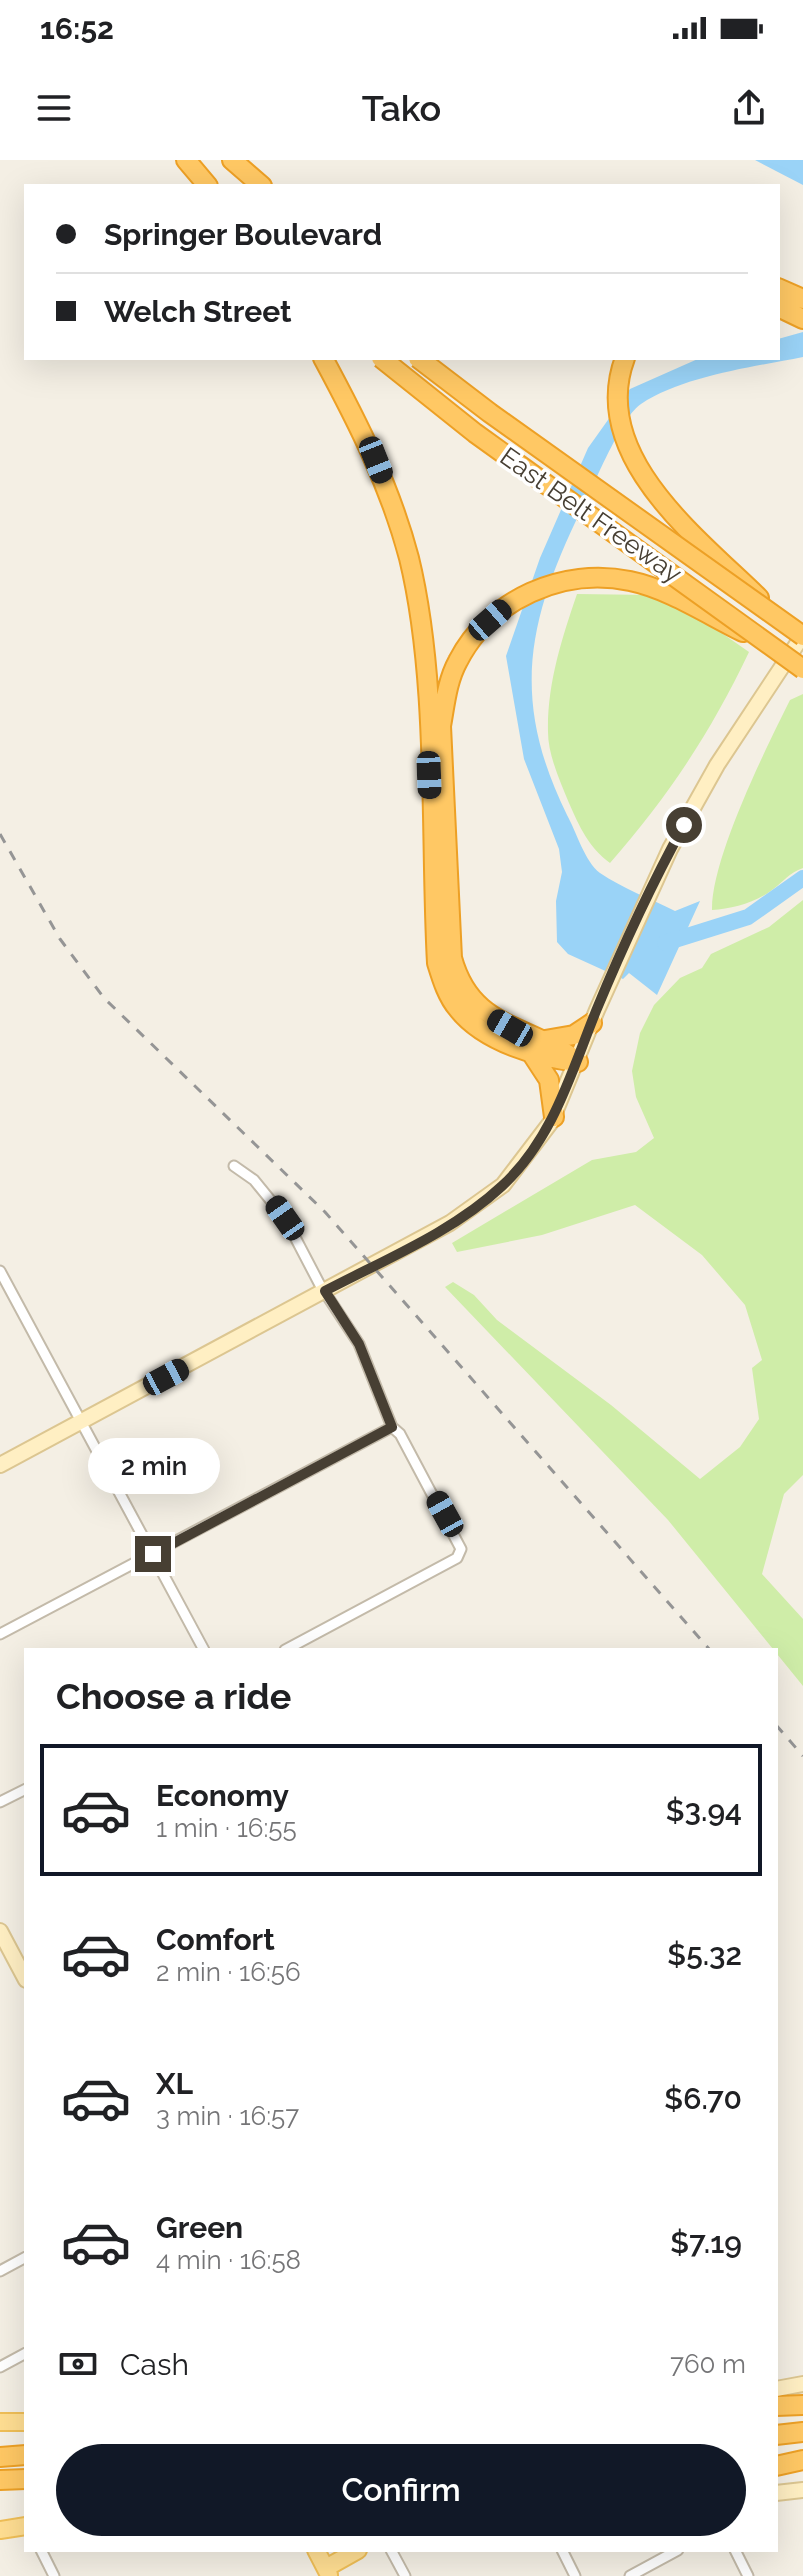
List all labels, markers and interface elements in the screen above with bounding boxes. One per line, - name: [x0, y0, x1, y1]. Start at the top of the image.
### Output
- text: 16:52: [40, 11, 114, 46]
- icon: menu: [32, 86, 76, 130]
- icon: share: [727, 86, 771, 130]
- text: Tako: [362, 87, 441, 129]
- text: Springer Boulevard: [104, 217, 382, 252]
- text: Welch Street: [104, 294, 291, 329]
- car: [356, 433, 396, 487]
- street label: East Belt Freeway: [494, 441, 688, 589]
- car: [464, 595, 516, 645]
- car: [416, 751, 442, 799]
- route start: [666, 807, 702, 843]
- car: [483, 1006, 537, 1050]
- car: [261, 1191, 309, 1245]
- car: [139, 1355, 193, 1399]
- callout: 2 min: [87, 1438, 219, 1494]
- text: 2 min: [121, 1451, 187, 1481]
- car: [423, 1487, 467, 1541]
- route end: [135, 1536, 171, 1572]
- text: Choose a ride: [56, 1675, 291, 1717]
- icon: car: [60, 1774, 132, 1846]
- text: Economy: [156, 1778, 289, 1813]
- text: $3.94: [666, 1793, 742, 1828]
- text: 1 min · 16:55: [156, 1813, 297, 1843]
- icon: car: [60, 1918, 132, 1990]
- text: Comfort: [156, 1922, 275, 1957]
- text: $5.32: [667, 1937, 742, 1972]
- text: 2 min · 16:56: [156, 1957, 301, 1987]
- icon: car: [60, 2062, 132, 2134]
- text: XL: [156, 2066, 193, 2101]
- text: $6.70: [664, 2081, 742, 2116]
- text: 3 min · 16:57: [156, 2101, 299, 2131]
- icon: car: [60, 2206, 132, 2278]
- text: Green: [156, 2210, 243, 2245]
- text: $7.19: [670, 2225, 742, 2260]
- text: 4 min · 16:58: [156, 2245, 301, 2275]
- icon: cash: [56, 2342, 100, 2386]
- text: Cash: [120, 2347, 189, 2382]
- text: 760 m: [670, 2349, 746, 2379]
- button: Confirm: [56, 2444, 746, 2536]

